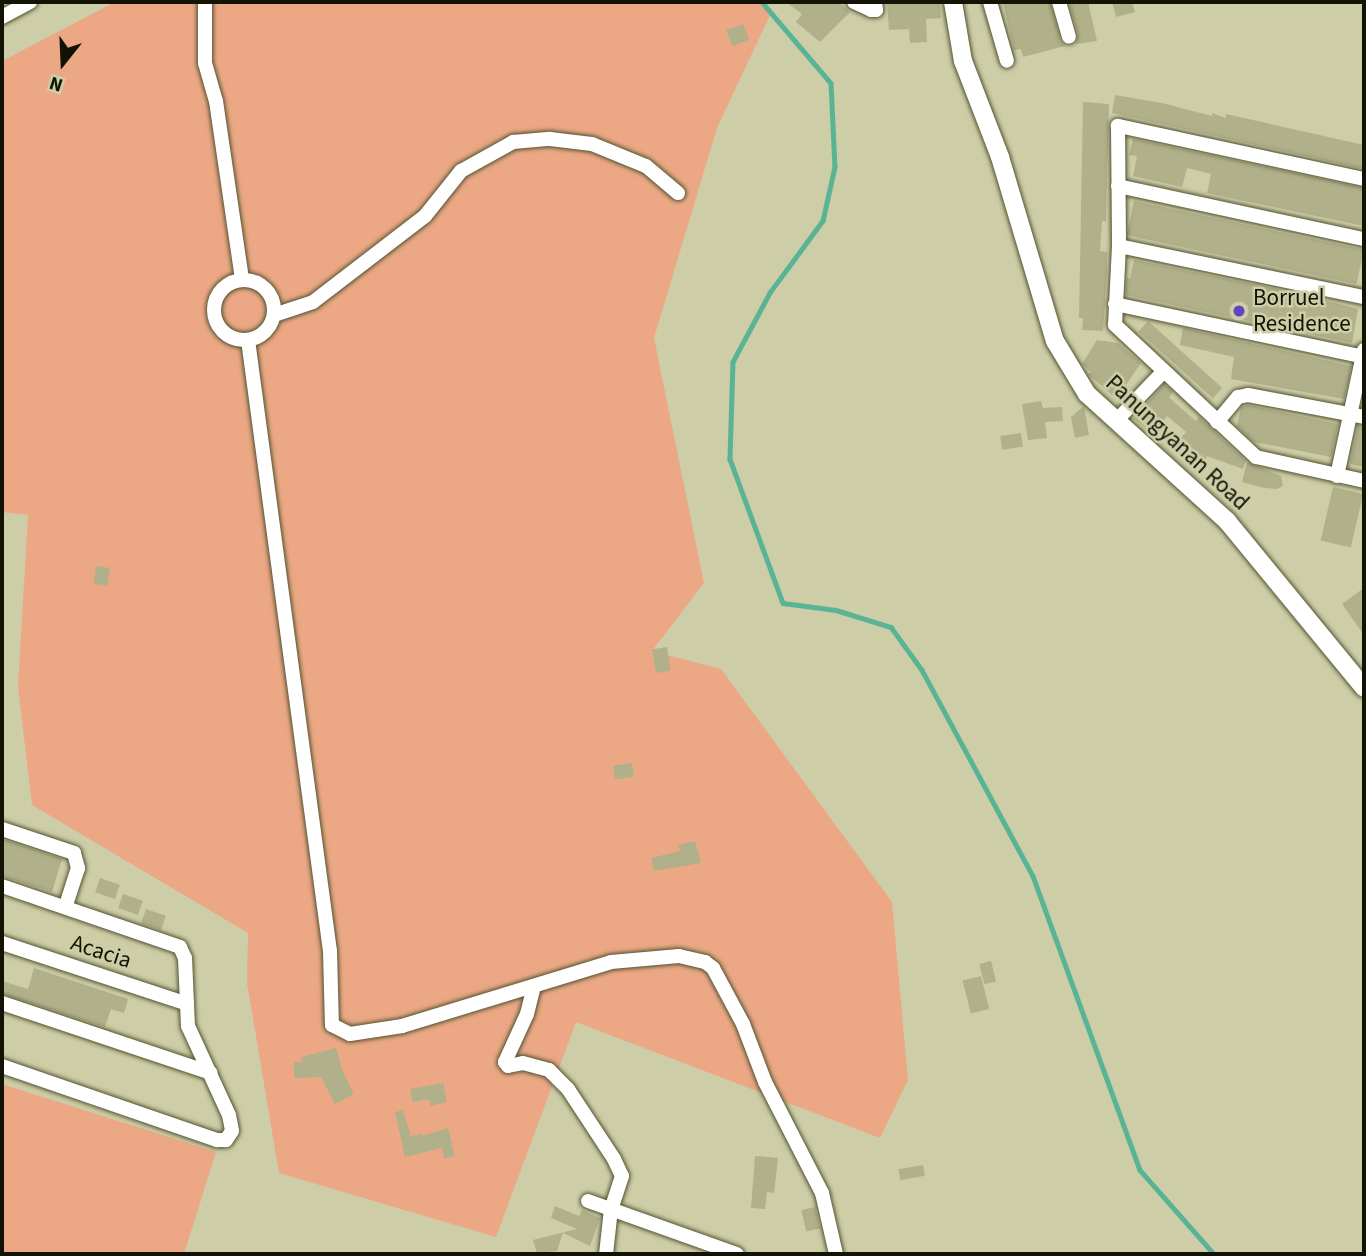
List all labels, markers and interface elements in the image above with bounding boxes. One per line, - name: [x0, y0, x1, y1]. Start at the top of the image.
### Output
- north arrow: [28, 28, 98, 98]
- text: N: [46, 69, 67, 98]
- place label: Borruel Residence: [1253, 284, 1351, 338]
- marker: Borruel Residence: [1231, 303, 1247, 319]
- street label: Panungyanan Road: [1100, 370, 1254, 516]
- street label: Acacia: [67, 929, 135, 975]

